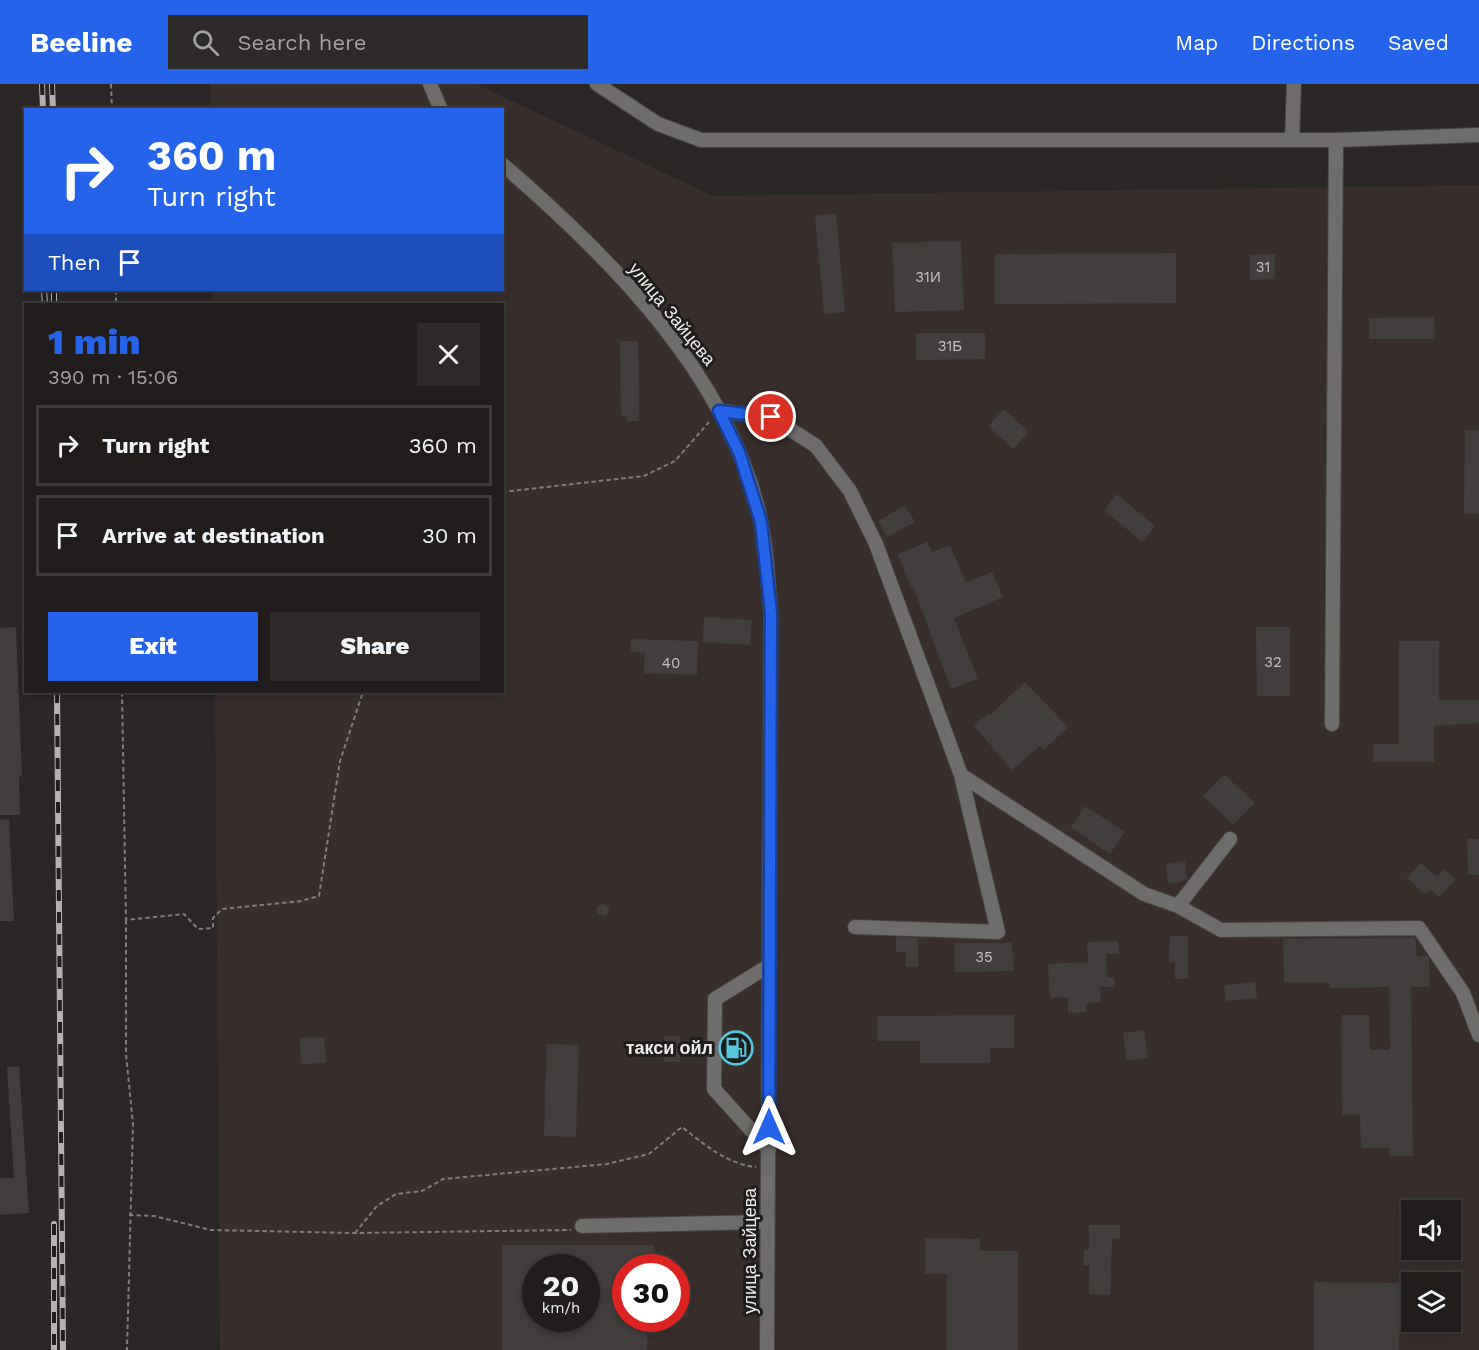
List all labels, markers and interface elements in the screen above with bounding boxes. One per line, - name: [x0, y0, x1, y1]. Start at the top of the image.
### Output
- search box: [168, 15, 588, 69]
- text: Beeline: [30, 26, 132, 59]
- icon: search: [189, 26, 222, 59]
- text: Search here: [237, 30, 366, 55]
- text: Map: [1175, 30, 1218, 55]
- text: Directions: [1251, 30, 1355, 55]
- text: Saved: [1388, 30, 1449, 55]
- text: 360 m: [147, 131, 276, 180]
- icon: right: [48, 132, 126, 210]
- text: Turn right: [147, 181, 276, 213]
- icon: arrive: [113, 246, 146, 279]
- text: Then: [48, 250, 101, 275]
- street label: улица Зайцева: [625, 258, 721, 370]
- house number: 31: [1256, 258, 1270, 276]
- house number: 31И: [915, 268, 941, 286]
- text: 1 min: [48, 321, 141, 363]
- button: close: [417, 323, 480, 386]
- house number: 31Б: [938, 337, 962, 355]
- text: 390 m · 15:06: [48, 365, 178, 389]
- pin: [745, 391, 796, 442]
- icon: arrive: [754, 400, 787, 433]
- icon: right: [51, 429, 84, 462]
- text: Turn right: [102, 433, 209, 458]
- text: 360 m: [409, 433, 477, 458]
- icon: arrive: [51, 519, 84, 552]
- text: Arrive at destination: [102, 523, 325, 548]
- text: 30 m: [422, 523, 477, 548]
- button: Exit: [48, 612, 258, 681]
- button: Share: [270, 612, 480, 681]
- house number: 32: [1264, 653, 1282, 671]
- house number: 40: [662, 654, 680, 672]
- house number: 35: [975, 948, 993, 966]
- fuel station icon: такси ойл: [718, 1030, 754, 1066]
- place label: такси ойл: [626, 1037, 713, 1058]
- position arrow: [737, 1095, 801, 1159]
- street label: улица Зайцева: [739, 1187, 760, 1314]
- map controls: [1401, 1200, 1461, 1332]
- button: sound: [1401, 1200, 1461, 1260]
- speed limit sign: 30: [612, 1254, 690, 1332]
- text: 20: [542, 1268, 580, 1303]
- button: layers: [1401, 1272, 1461, 1332]
- text: km/h: [542, 1299, 580, 1317]

